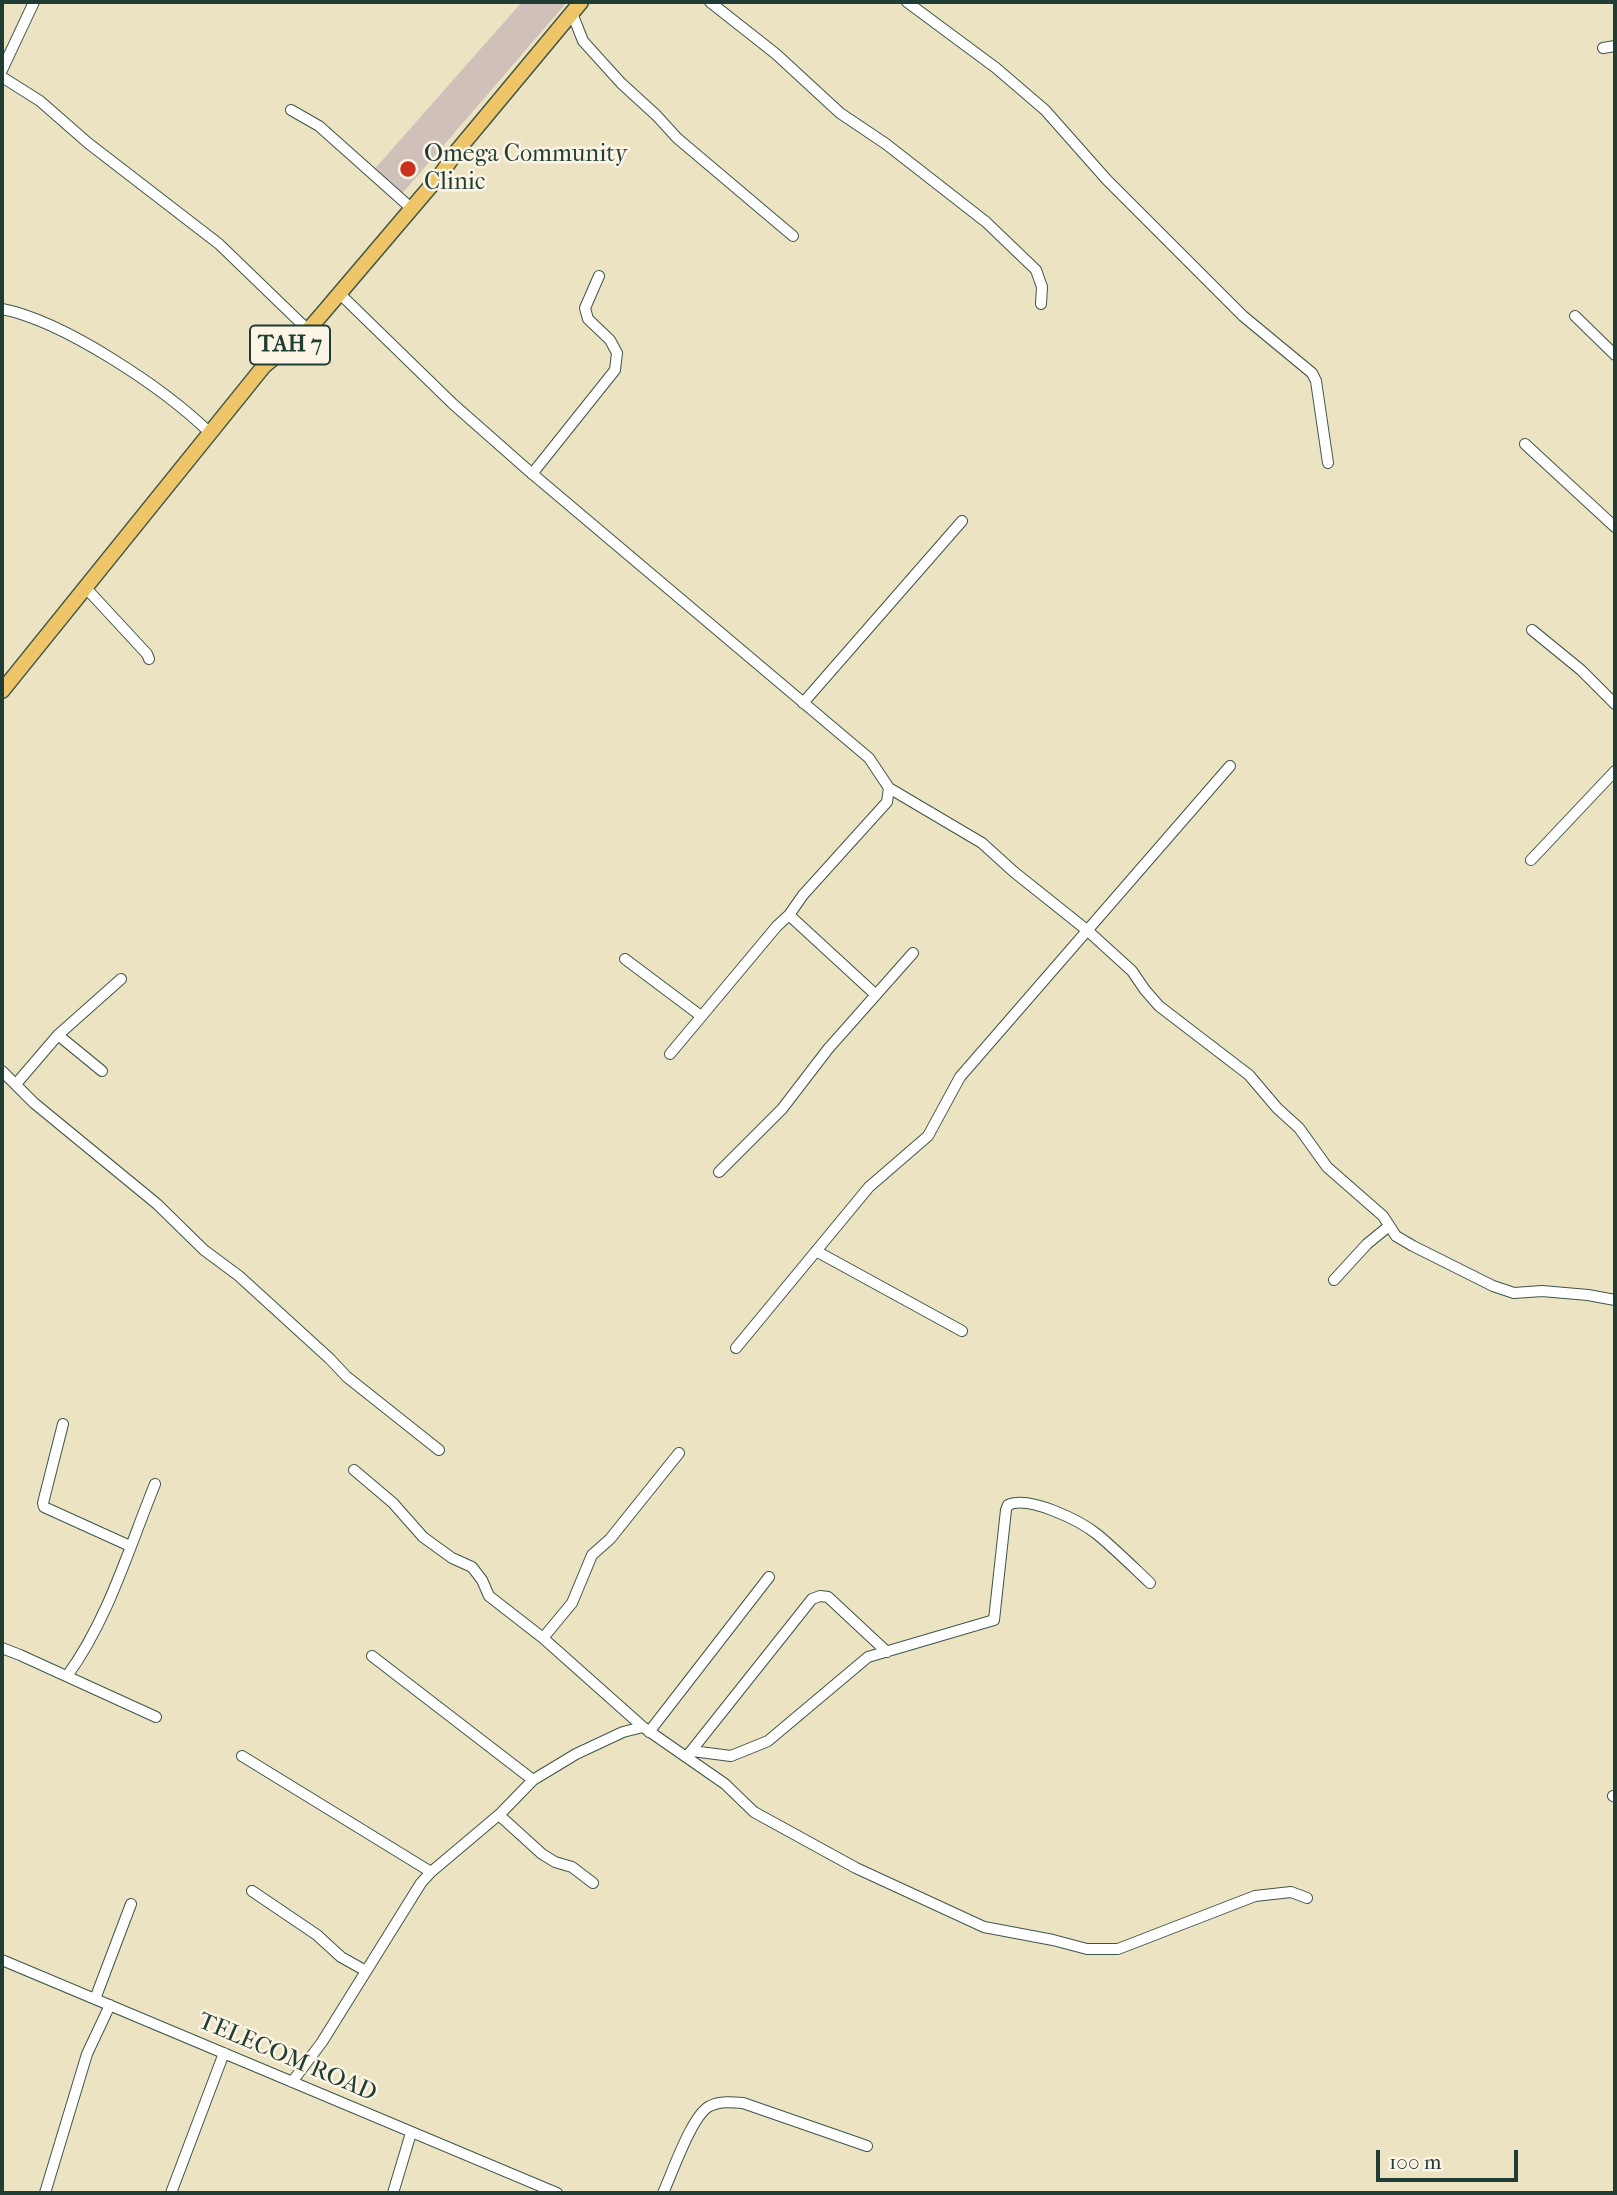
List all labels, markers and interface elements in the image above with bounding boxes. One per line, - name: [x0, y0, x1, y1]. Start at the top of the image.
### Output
- place label: Omega Community Clinic: [424, 141, 627, 197]
- marker: Omega Community Clinic: [398, 159, 418, 179]
- road number: TAH 7: [250, 326, 330, 364]
- street label: TELECOM ROAD: [193, 2007, 381, 2109]
- scale bar: [1379, 2136, 1521, 2180]
- text: 100 m: [1389, 2150, 1442, 2174]

